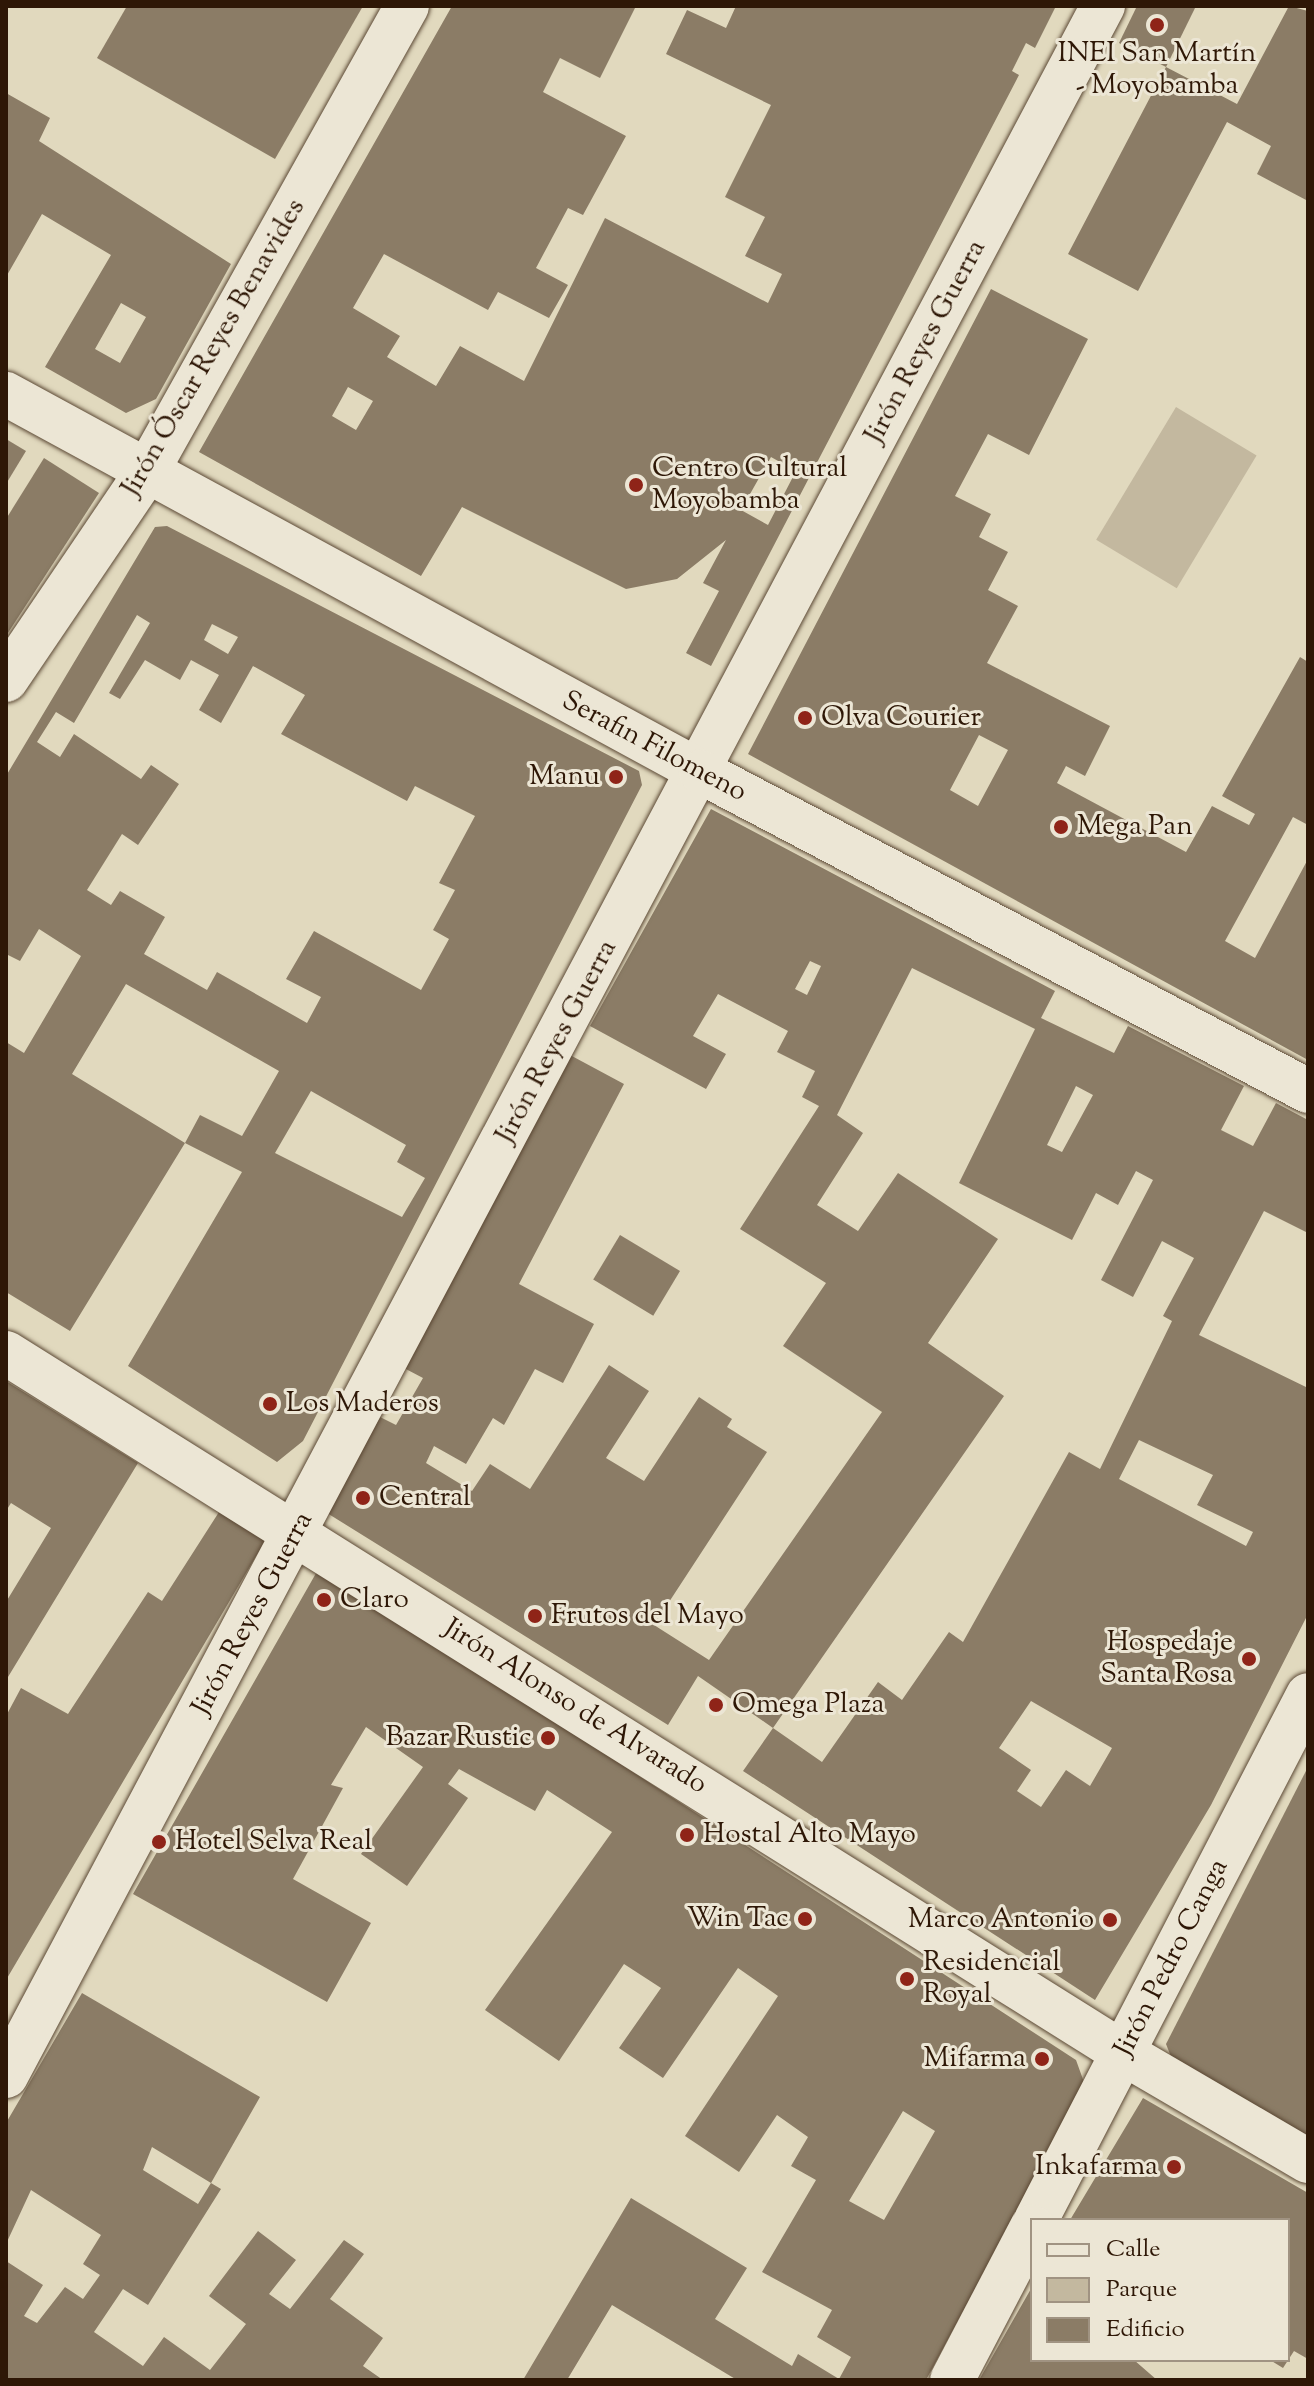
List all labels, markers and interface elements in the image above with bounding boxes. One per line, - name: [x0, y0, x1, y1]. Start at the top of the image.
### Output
- marker: INEI San Martín - Moyobamba: [1148, 16, 1166, 34]
- place label: INEI San Martín - Moyobamba: [1058, 37, 1256, 103]
- street label: Jirón Óscar Reyes Benavides: [115, 193, 313, 503]
- street label: Jirón Reyes Guerra: [858, 235, 994, 449]
- place label: Centro Cultural Moyobamba: [652, 452, 847, 518]
- marker: Centro Cultural Moyobamba: [627, 476, 645, 494]
- street label: Serafin Filomeno: [556, 684, 752, 810]
- place label: Olva Courier: [821, 701, 981, 735]
- marker: Olva Courier: [796, 709, 814, 727]
- place label: Manu: [529, 760, 600, 794]
- marker: Manu: [607, 768, 625, 786]
- place label: Mega Pan: [1077, 810, 1193, 844]
- marker: Mega Pan: [1052, 818, 1070, 836]
- street label: Jirón Reyes Guerra: [489, 935, 625, 1149]
- place label: Los Maderos: [286, 1387, 439, 1421]
- marker: Los Maderos: [261, 1395, 279, 1413]
- place label: Central: [379, 1481, 471, 1515]
- marker: Central: [354, 1489, 372, 1507]
- street label: Jirón Reyes Guerra: [185, 1507, 321, 1721]
- place label: Claro: [340, 1583, 409, 1617]
- marker: Claro: [315, 1591, 333, 1609]
- place label: Frutos del Mayo: [551, 1599, 744, 1633]
- marker: Frutos del Mayo: [526, 1607, 544, 1625]
- street label: Jirón Alonso de Alvarado: [437, 1612, 713, 1802]
- place label: Hospedaje Santa Rosa: [1100, 1626, 1233, 1692]
- marker: Hospedaje Santa Rosa: [1240, 1650, 1258, 1668]
- place label: Omega Plaza: [732, 1688, 884, 1722]
- marker: Omega Plaza: [707, 1696, 725, 1714]
- place label: Bazar Rustic: [385, 1721, 532, 1755]
- marker: Bazar Rustic: [539, 1729, 557, 1747]
- place label: Hostal Alto Mayo: [703, 1818, 916, 1852]
- place label: Hotel Selva Real: [175, 1825, 372, 1859]
- marker: Hostal Alto Mayo: [678, 1826, 696, 1844]
- marker: Hotel Selva Real: [150, 1833, 168, 1851]
- street label: Jirón Pedro Canga: [1108, 1854, 1236, 2062]
- place label: Win Tac: [687, 1902, 789, 1936]
- place label: Marco Antonio: [908, 1903, 1094, 1937]
- marker: Win Tac: [796, 1910, 814, 1928]
- marker: Marco Antonio: [1101, 1911, 1119, 1929]
- place label: Residencial Royal: [923, 1946, 1060, 2012]
- marker: Residencial Royal: [898, 1970, 916, 1988]
- place label: Mifarma: [924, 2042, 1026, 2076]
- marker: Mifarma: [1033, 2050, 1051, 2068]
- place label: Inkafarma: [1035, 2150, 1158, 2184]
- marker: Inkafarma: [1165, 2158, 1183, 2176]
- legend: [1030, 2218, 1290, 2362]
- text: Calle: [1106, 2233, 1160, 2267]
- text: Parque: [1106, 2273, 1177, 2307]
- text: Edificio: [1106, 2313, 1185, 2347]

